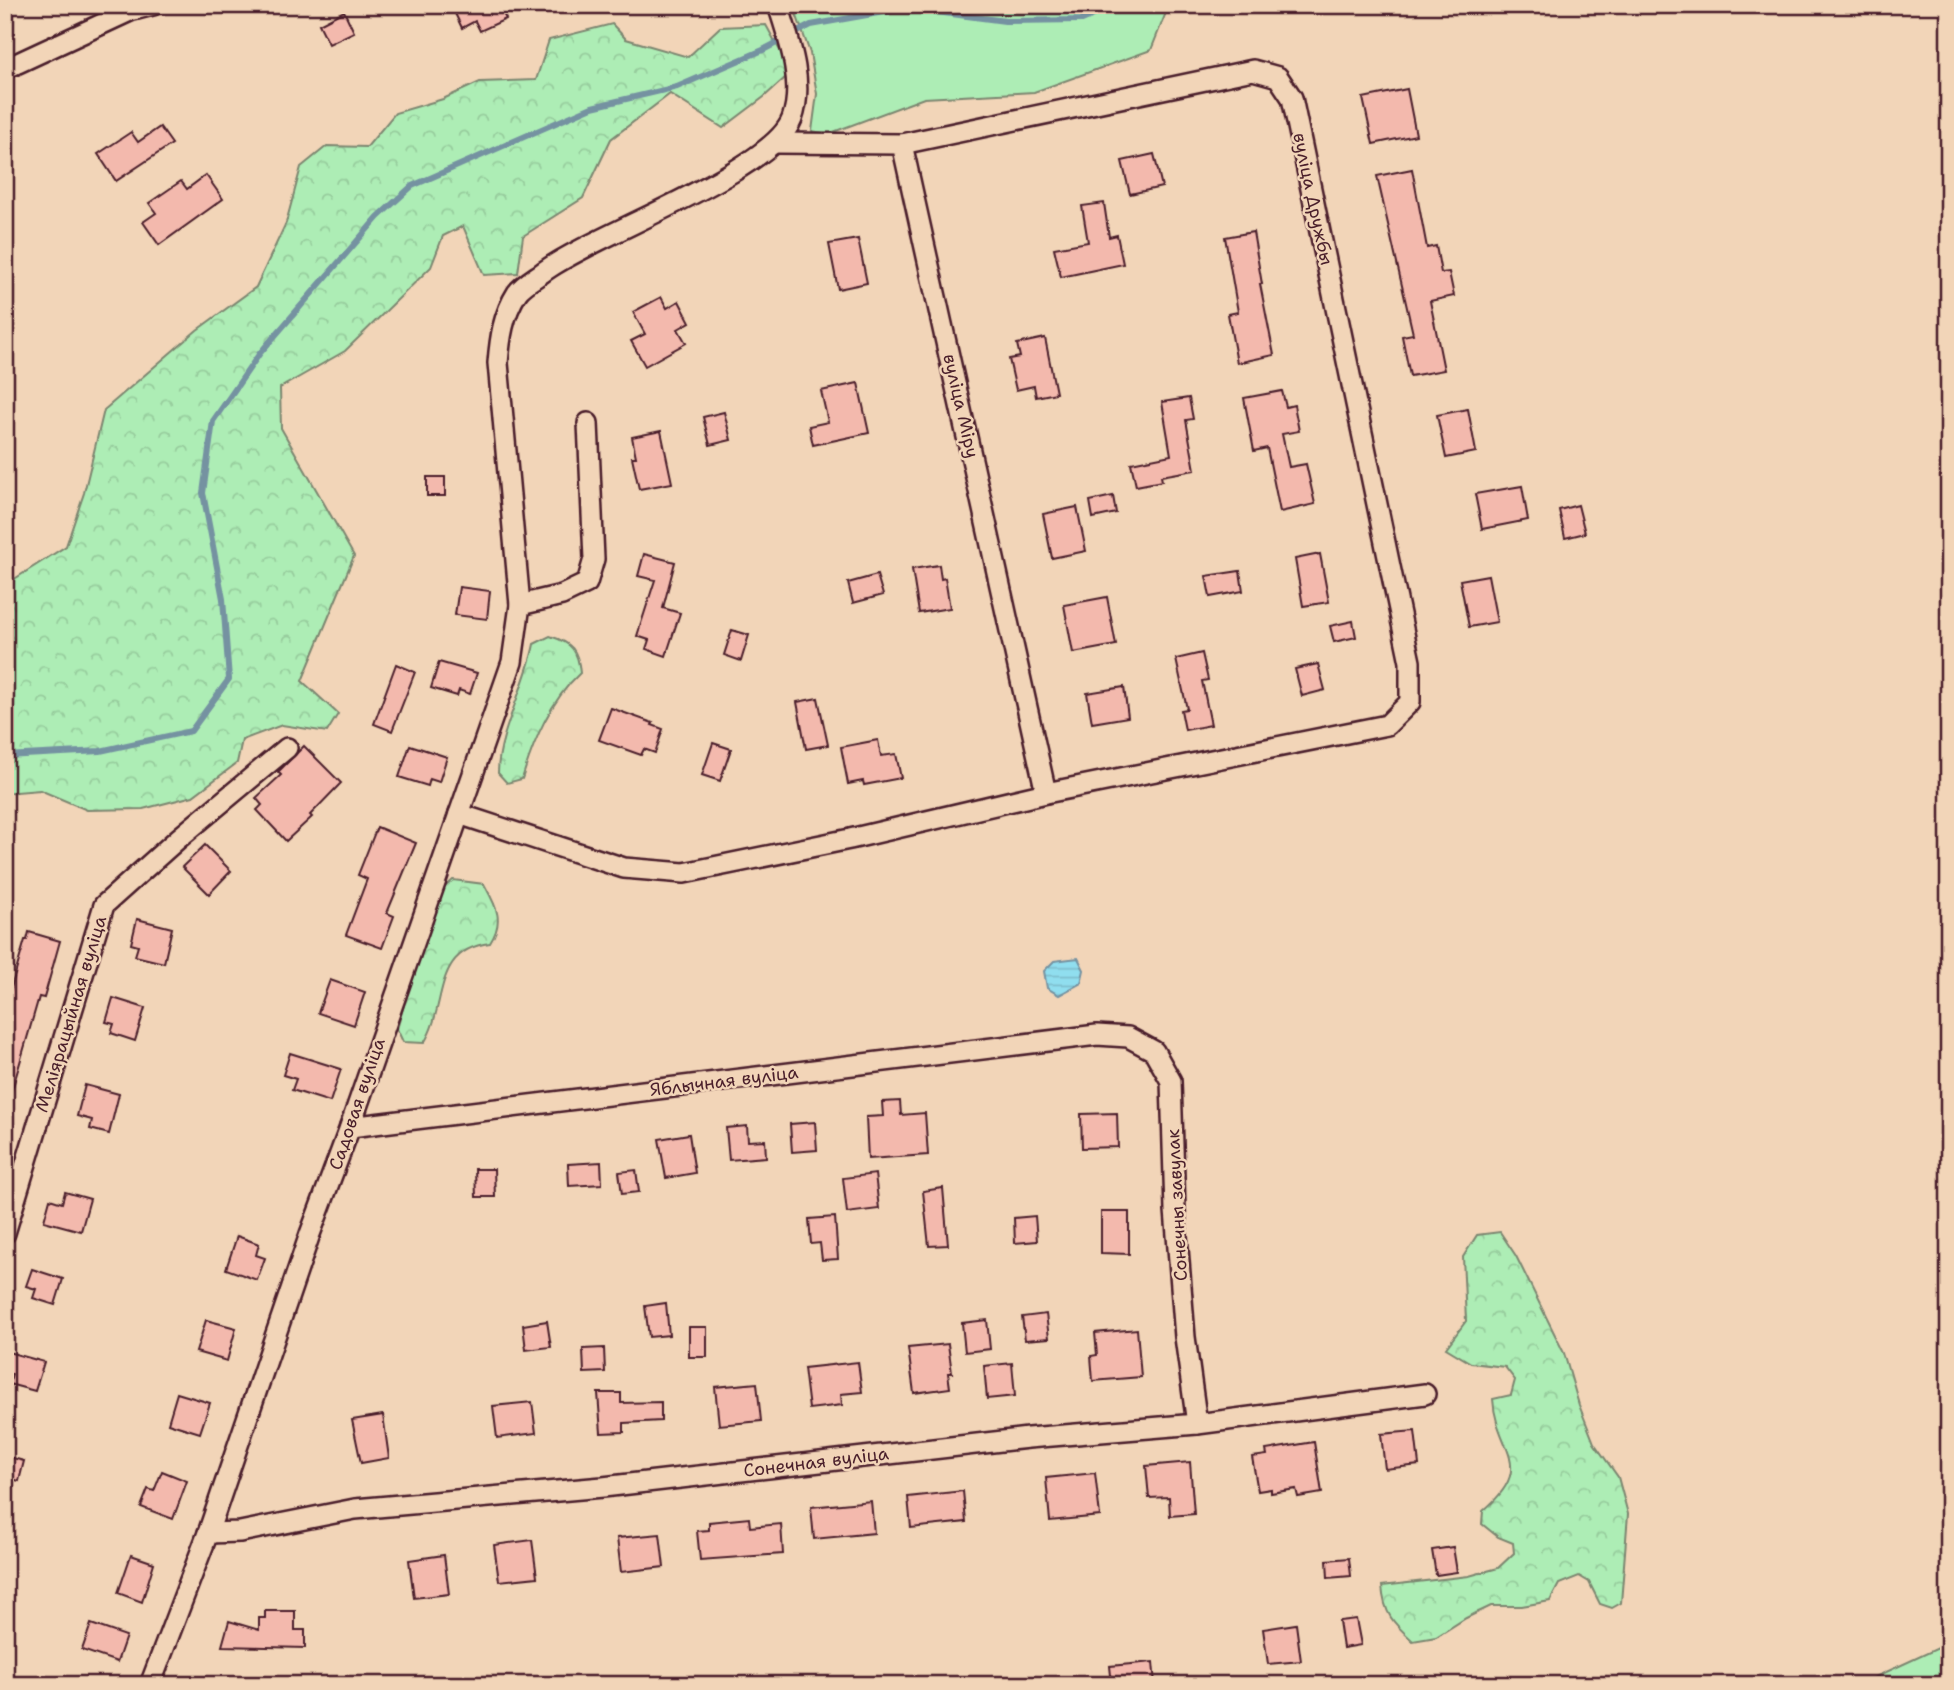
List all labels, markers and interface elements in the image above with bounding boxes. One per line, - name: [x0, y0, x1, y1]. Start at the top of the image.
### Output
- street label: вуліца Дружбы: [1287, 131, 1339, 267]
- street label: вуліца Міру: [937, 352, 985, 460]
- street label: Меліярацыйная вуліца: [30, 913, 112, 1115]
- street label: Садовая вуліца: [323, 1035, 391, 1173]
- street label: Яблычная вуліца: [648, 1060, 800, 1102]
- street label: Сонечны завулак: [1161, 1128, 1193, 1282]
- street label: Сонечная вуліца: [742, 1441, 890, 1483]

